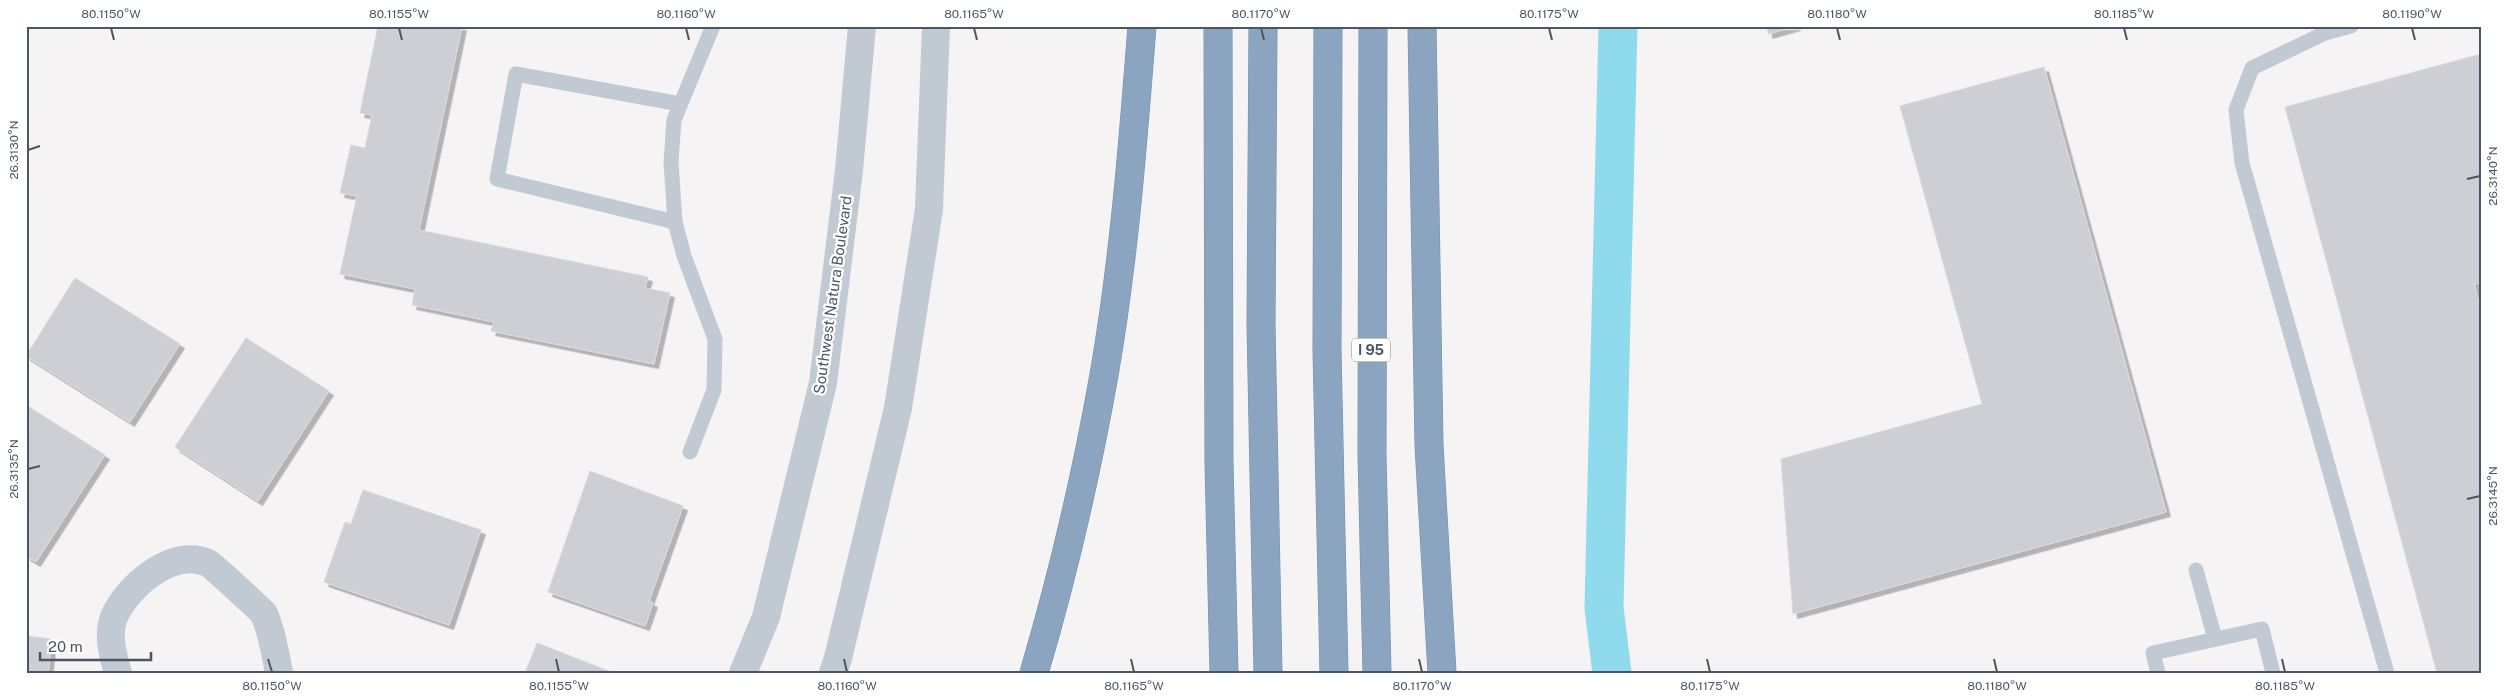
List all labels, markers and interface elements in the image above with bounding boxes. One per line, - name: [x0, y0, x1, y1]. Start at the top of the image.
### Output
- text: 80.1150°W: [81, 7, 141, 21]
- text: 80.1155°W: [369, 7, 429, 21]
- text: 80.1160°W: [656, 7, 716, 21]
- text: 80.1165°W: [944, 7, 1004, 21]
- text: 80.1170°W: [1232, 7, 1291, 21]
- text: 80.1175°W: [1519, 7, 1579, 21]
- text: 80.1180°W: [1807, 7, 1867, 21]
- text: 80.1185°W: [2094, 7, 2155, 21]
- text: 80.1190°W: [2382, 7, 2442, 21]
- text: 26.3130°N: [7, 120, 21, 180]
- text: 26.3140°N: [2486, 146, 2500, 206]
- street label: Southwest Natura Boulevard: [810, 195, 855, 395]
- road number: I 95: [1352, 338, 1390, 362]
- text: 26.3135°N: [7, 439, 21, 499]
- text: 26.3145°N: [2486, 466, 2500, 526]
- scale bar: [40, 629, 151, 661]
- text: 20 m: [48, 638, 83, 655]
- text: 80.1150°W: [242, 679, 302, 693]
- text: 80.1155°W: [529, 679, 589, 693]
- text: 80.1160°W: [817, 679, 877, 693]
- text: 80.1165°W: [1104, 679, 1164, 693]
- text: 80.1170°W: [1393, 679, 1452, 693]
- text: 80.1175°W: [1680, 679, 1740, 693]
- text: 80.1180°W: [1967, 679, 2027, 693]
- text: 80.1185°W: [2255, 679, 2316, 693]

